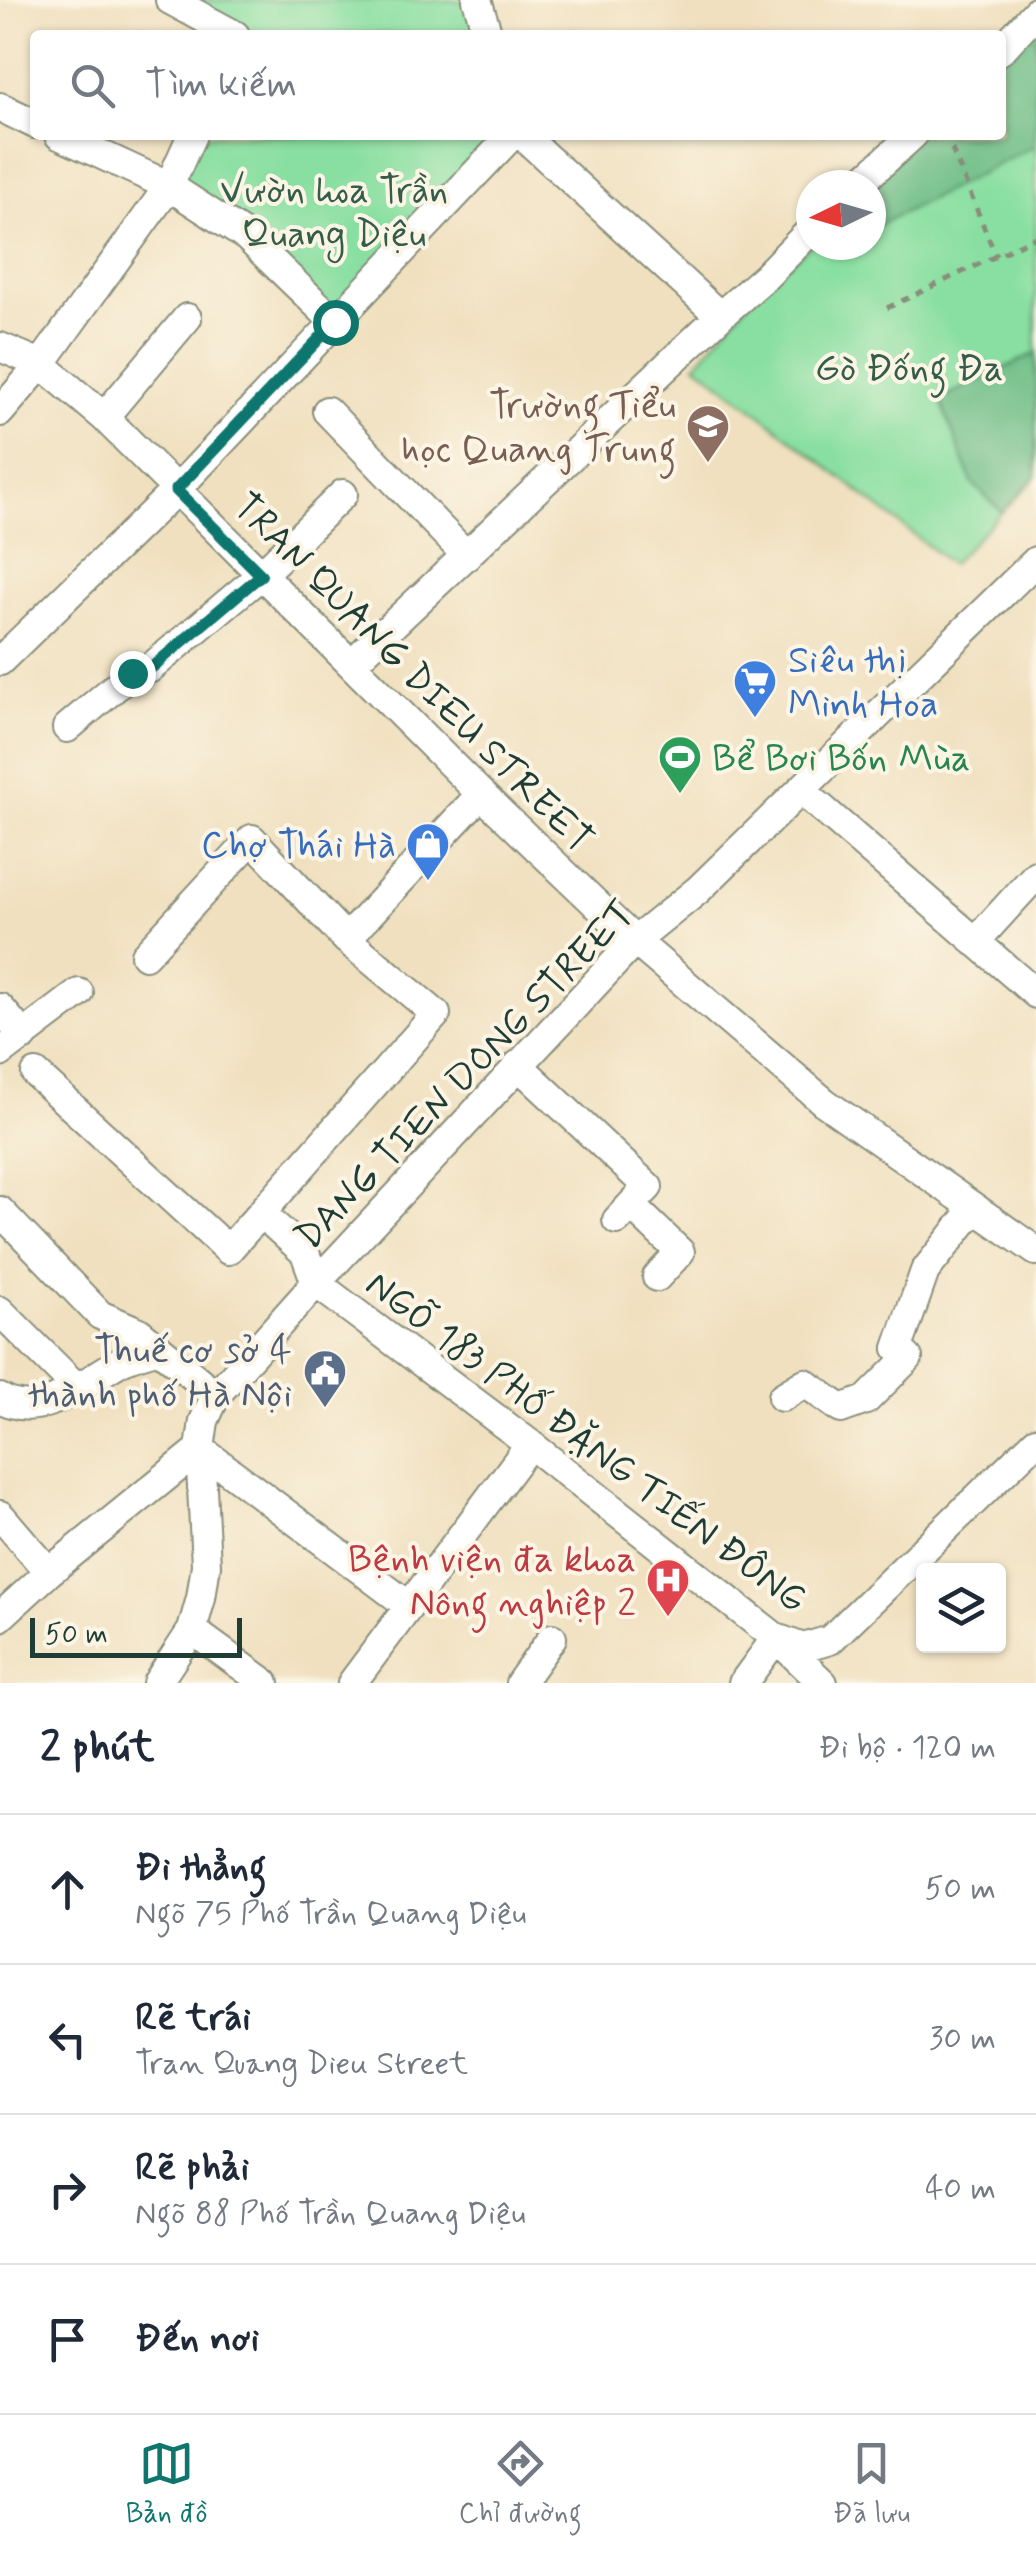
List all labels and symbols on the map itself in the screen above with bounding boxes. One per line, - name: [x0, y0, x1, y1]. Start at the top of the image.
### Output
- park label: Vườn hoa Trần Quang Diệu: [220, 167, 448, 264]
- north arrow: [796, 170, 886, 260]
- route start: [313, 300, 359, 346]
- park label: Gò Đống Đa: [815, 345, 1003, 398]
- place label: Trường Tiểu học Quang Trung: [401, 382, 676, 479]
- school or university icon: Trường Tiểu học Quang Trung: [685, 403, 731, 464]
- street label: TRAN QUANG DIEU STREET: [221, 483, 603, 865]
- place label: Siêu thị Minh Hoa: [788, 637, 938, 730]
- route end: [110, 651, 156, 697]
- supermarket icon: Siêu thị Minh Hoa: [732, 658, 778, 719]
- sports icon: Bể Bơi Bốn Mùa: [657, 734, 703, 795]
- place label: Bể Bơi Bốn Mùa: [712, 735, 970, 784]
- shop icon: Chợ Thái Hà: [405, 821, 451, 882]
- place label: Chợ Thái Hà: [201, 822, 396, 871]
- street label: DANG TIEN DONG STREET: [285, 890, 646, 1261]
- street label: NGÕ 183 PHỐ ĐẶNG TIẾN ĐÔNG: [355, 1260, 817, 1625]
- place label: Thuế cơ sở 4 thành phố Hà Nội: [28, 1327, 292, 1420]
- public building icon: Thuế cơ sở 4 thành phố Hà Nội: [302, 1348, 348, 1409]
- place label: Bệnh viện đa khoa Nông nghiệp 2: [348, 1536, 636, 1633]
- hospital icon: Bệnh viện đa khoa Nông nghiệp 2: [645, 1557, 691, 1618]
- scale bar: [30, 1613, 242, 1658]

